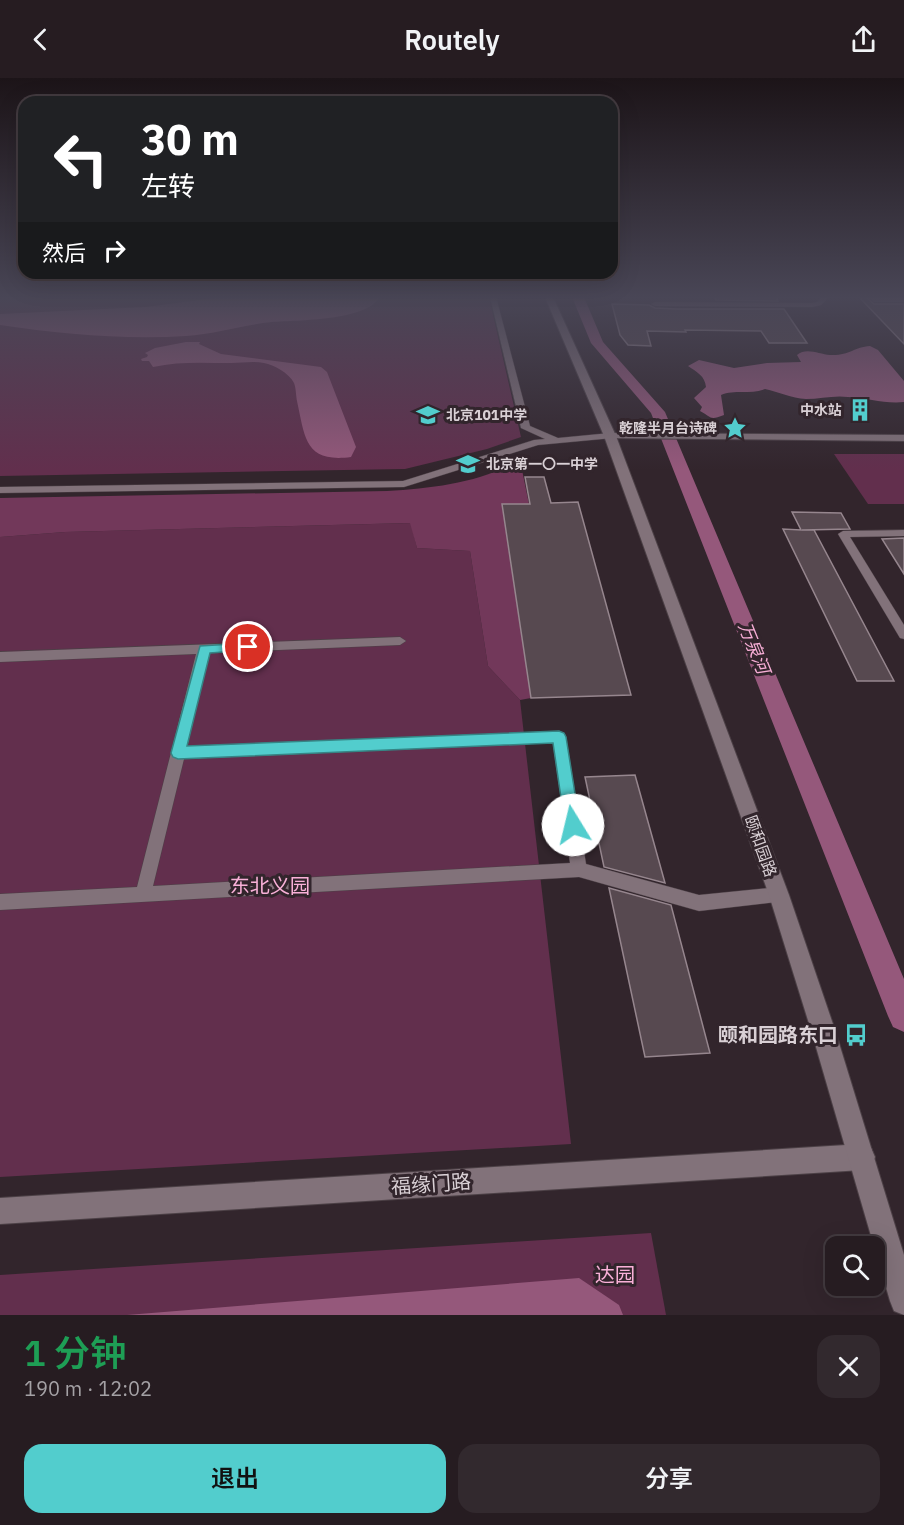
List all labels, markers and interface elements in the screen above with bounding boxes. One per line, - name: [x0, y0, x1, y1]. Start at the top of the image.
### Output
- text: Routely: [404, 22, 500, 57]
- icon: back: [24, 23, 57, 56]
- icon: share: [847, 23, 880, 56]
- text: 30 m: [141, 112, 239, 167]
- icon: left: [42, 120, 120, 198]
- text: 左转: [141, 168, 195, 203]
- icon: right: [98, 234, 131, 267]
- text: 然后: [42, 238, 86, 267]
- building icon: 中水站: [847, 397, 873, 423]
- place label: 中水站: [800, 401, 842, 419]
- school or university icon: 北京101中学: [415, 402, 441, 428]
- place label: 北京101中学: [446, 406, 527, 424]
- place icon: 乾隆半月台诗碑: [722, 415, 748, 441]
- place label: 乾隆半月台诗碑: [619, 419, 717, 437]
- school or university icon: 北京第一〇一中学: [455, 451, 481, 477]
- place label: 北京第一〇一中学: [486, 455, 598, 473]
- water label: 万泉河: [734, 618, 776, 680]
- pin: [222, 621, 273, 672]
- icon: arrive: [231, 630, 264, 663]
- position arrow: [541, 793, 605, 857]
- street label: 颐和园路: [741, 813, 781, 879]
- park label: 东北义园: [230, 872, 310, 899]
- place label: 颐和园路东口: [718, 1021, 838, 1048]
- bus stop icon: 颐和园路东口: [843, 1022, 869, 1048]
- street label: 福缘门路: [390, 1167, 472, 1200]
- map controls: [825, 1236, 885, 1296]
- button: search: [825, 1236, 885, 1296]
- park label: 达园: [595, 1261, 635, 1288]
- text: 1 分钟: [24, 1329, 126, 1376]
- button: close: [817, 1335, 880, 1398]
- text: 190 m · 12:02: [24, 1375, 152, 1402]
- button: 退出: [24, 1444, 446, 1513]
- button: 分享: [458, 1444, 880, 1513]

